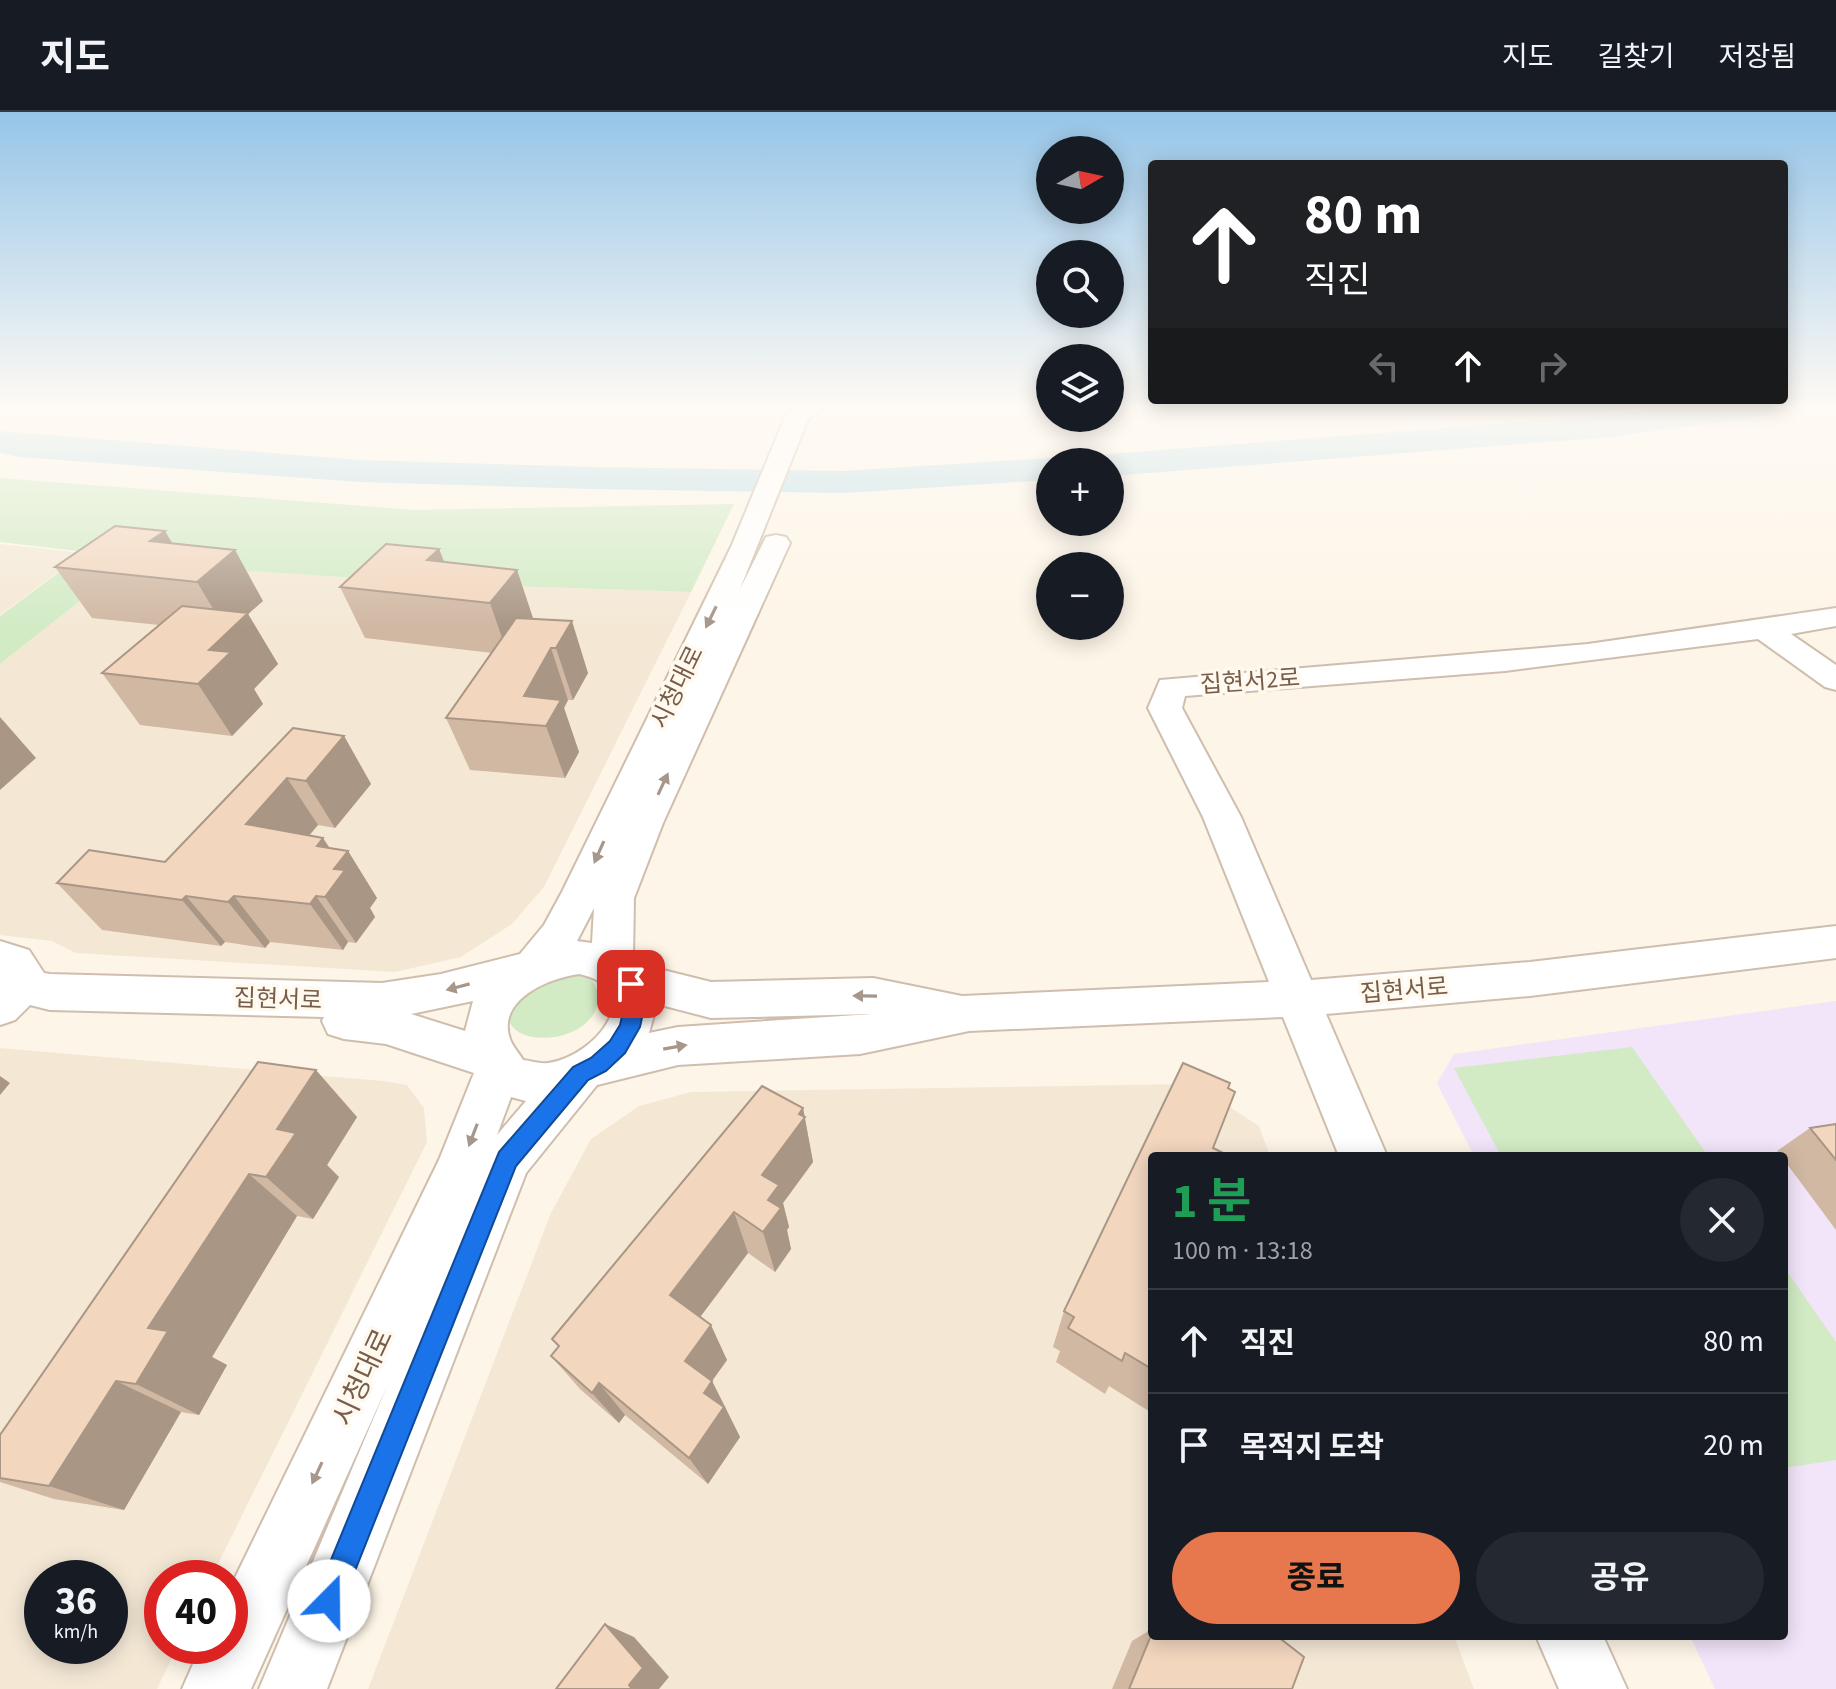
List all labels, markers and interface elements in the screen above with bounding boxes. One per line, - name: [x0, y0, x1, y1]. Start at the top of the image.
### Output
- text: 지도: [40, 31, 110, 85]
- text: 지도: [1502, 37, 1553, 77]
- text: 길찾기: [1597, 37, 1675, 77]
- text: 저장됨: [1719, 37, 1796, 77]
- north arrow: [1036, 136, 1124, 224]
- map controls: [1036, 136, 1124, 640]
- text: 80 m: [1304, 176, 1422, 255]
- icon: ahead: [1172, 192, 1276, 296]
- button: search: [1036, 240, 1124, 328]
- text: 직진: [1304, 255, 1370, 306]
- button: layers: [1036, 344, 1124, 432]
- icon: left: [1362, 344, 1406, 388]
- icon: ahead: [1446, 344, 1490, 388]
- icon: right: [1530, 344, 1574, 388]
- button: +: [1036, 448, 1124, 536]
- button: −: [1036, 552, 1124, 640]
- one-way arrow: [704, 606, 718, 629]
- street label: 시청대로: [642, 640, 713, 735]
- street label: 집현서2로: [1199, 661, 1301, 702]
- one-way arrow: [656, 772, 670, 795]
- one-way arrow: [593, 840, 606, 864]
- pin: [597, 950, 665, 1018]
- icon: arrive: [609, 962, 653, 1006]
- street label: 집현서로: [1359, 969, 1450, 1012]
- street label: 집현서로: [233, 980, 323, 1019]
- one-way arrow: [446, 982, 471, 994]
- one-way arrow: [852, 990, 877, 1003]
- one-way arrow: [663, 1041, 688, 1053]
- one-way arrow: [466, 1123, 479, 1147]
- text: 1 분: [1172, 1168, 1251, 1236]
- button: close: [1680, 1178, 1764, 1262]
- text: 100 m · 13:18: [1172, 1232, 1313, 1269]
- icon: ahead: [1172, 1319, 1216, 1363]
- text: 80 m: [1703, 1320, 1764, 1363]
- street label: 시청대로: [323, 1322, 403, 1433]
- text: 직진: [1240, 1322, 1295, 1365]
- icon: arrive: [1172, 1423, 1216, 1467]
- text: 20 m: [1703, 1424, 1764, 1467]
- text: 목적지 도착: [1240, 1426, 1384, 1469]
- one-way arrow: [310, 1461, 324, 1485]
- button: 종료: [1172, 1532, 1460, 1624]
- button: 공유: [1476, 1532, 1764, 1624]
- position arrow: [287, 1559, 371, 1643]
- speed limit sign: 40: [144, 1560, 248, 1664]
- text: 36: [55, 1573, 97, 1630]
- text: km/h: [54, 1618, 98, 1646]

